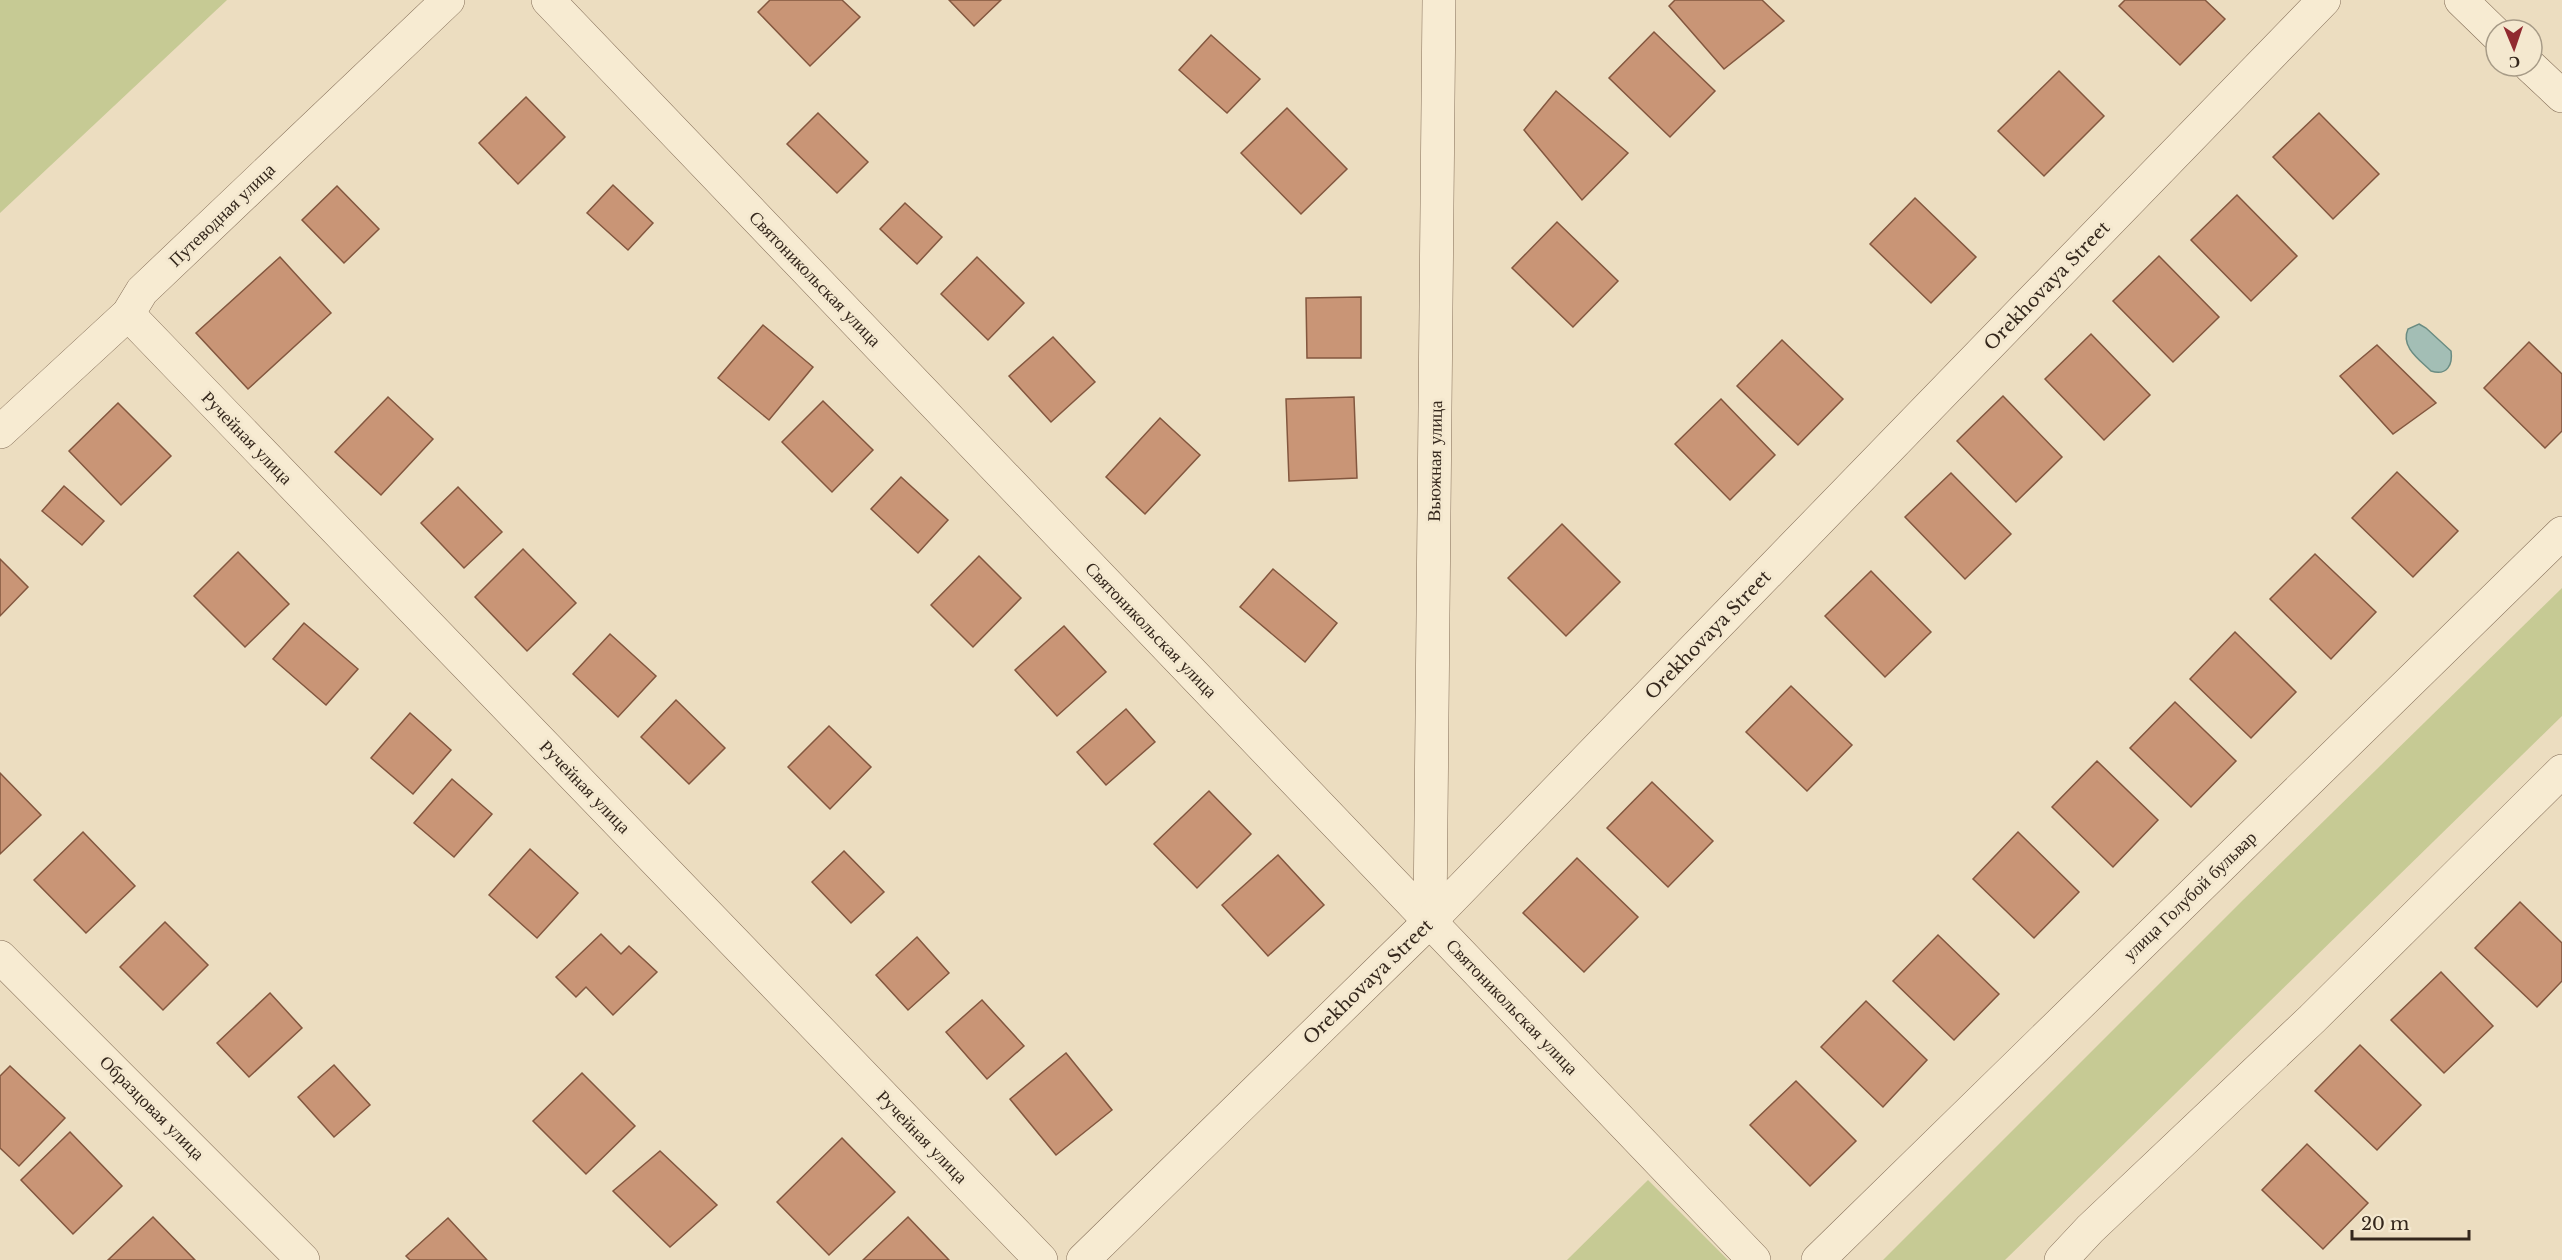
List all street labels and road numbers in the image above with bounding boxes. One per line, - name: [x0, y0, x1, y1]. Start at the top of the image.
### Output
- street label: Путеводная улица: [164, 159, 280, 271]
- street label: Святоникольская улица: [744, 206, 886, 352]
- street label: Orekhovaya Street: [1980, 217, 2115, 355]
- street label: Ручейная улица: [197, 387, 297, 489]
- street label: Вьюжная улица: [1423, 400, 1447, 522]
- street label: Святоникольская улица: [1080, 557, 1222, 703]
- street label: Orekhovaya Street: [1641, 566, 1776, 704]
- street label: Ручейная улица: [535, 736, 635, 838]
- street label: улица Голубой бульвар: [2119, 827, 2261, 965]
- street label: Orekhovaya Street: [1299, 914, 1437, 1049]
- street label: Святоникольская улица: [1441, 934, 1583, 1080]
- street label: Образцовая улица: [95, 1051, 209, 1165]
- street label: Ручейная улица: [872, 1086, 972, 1188]

